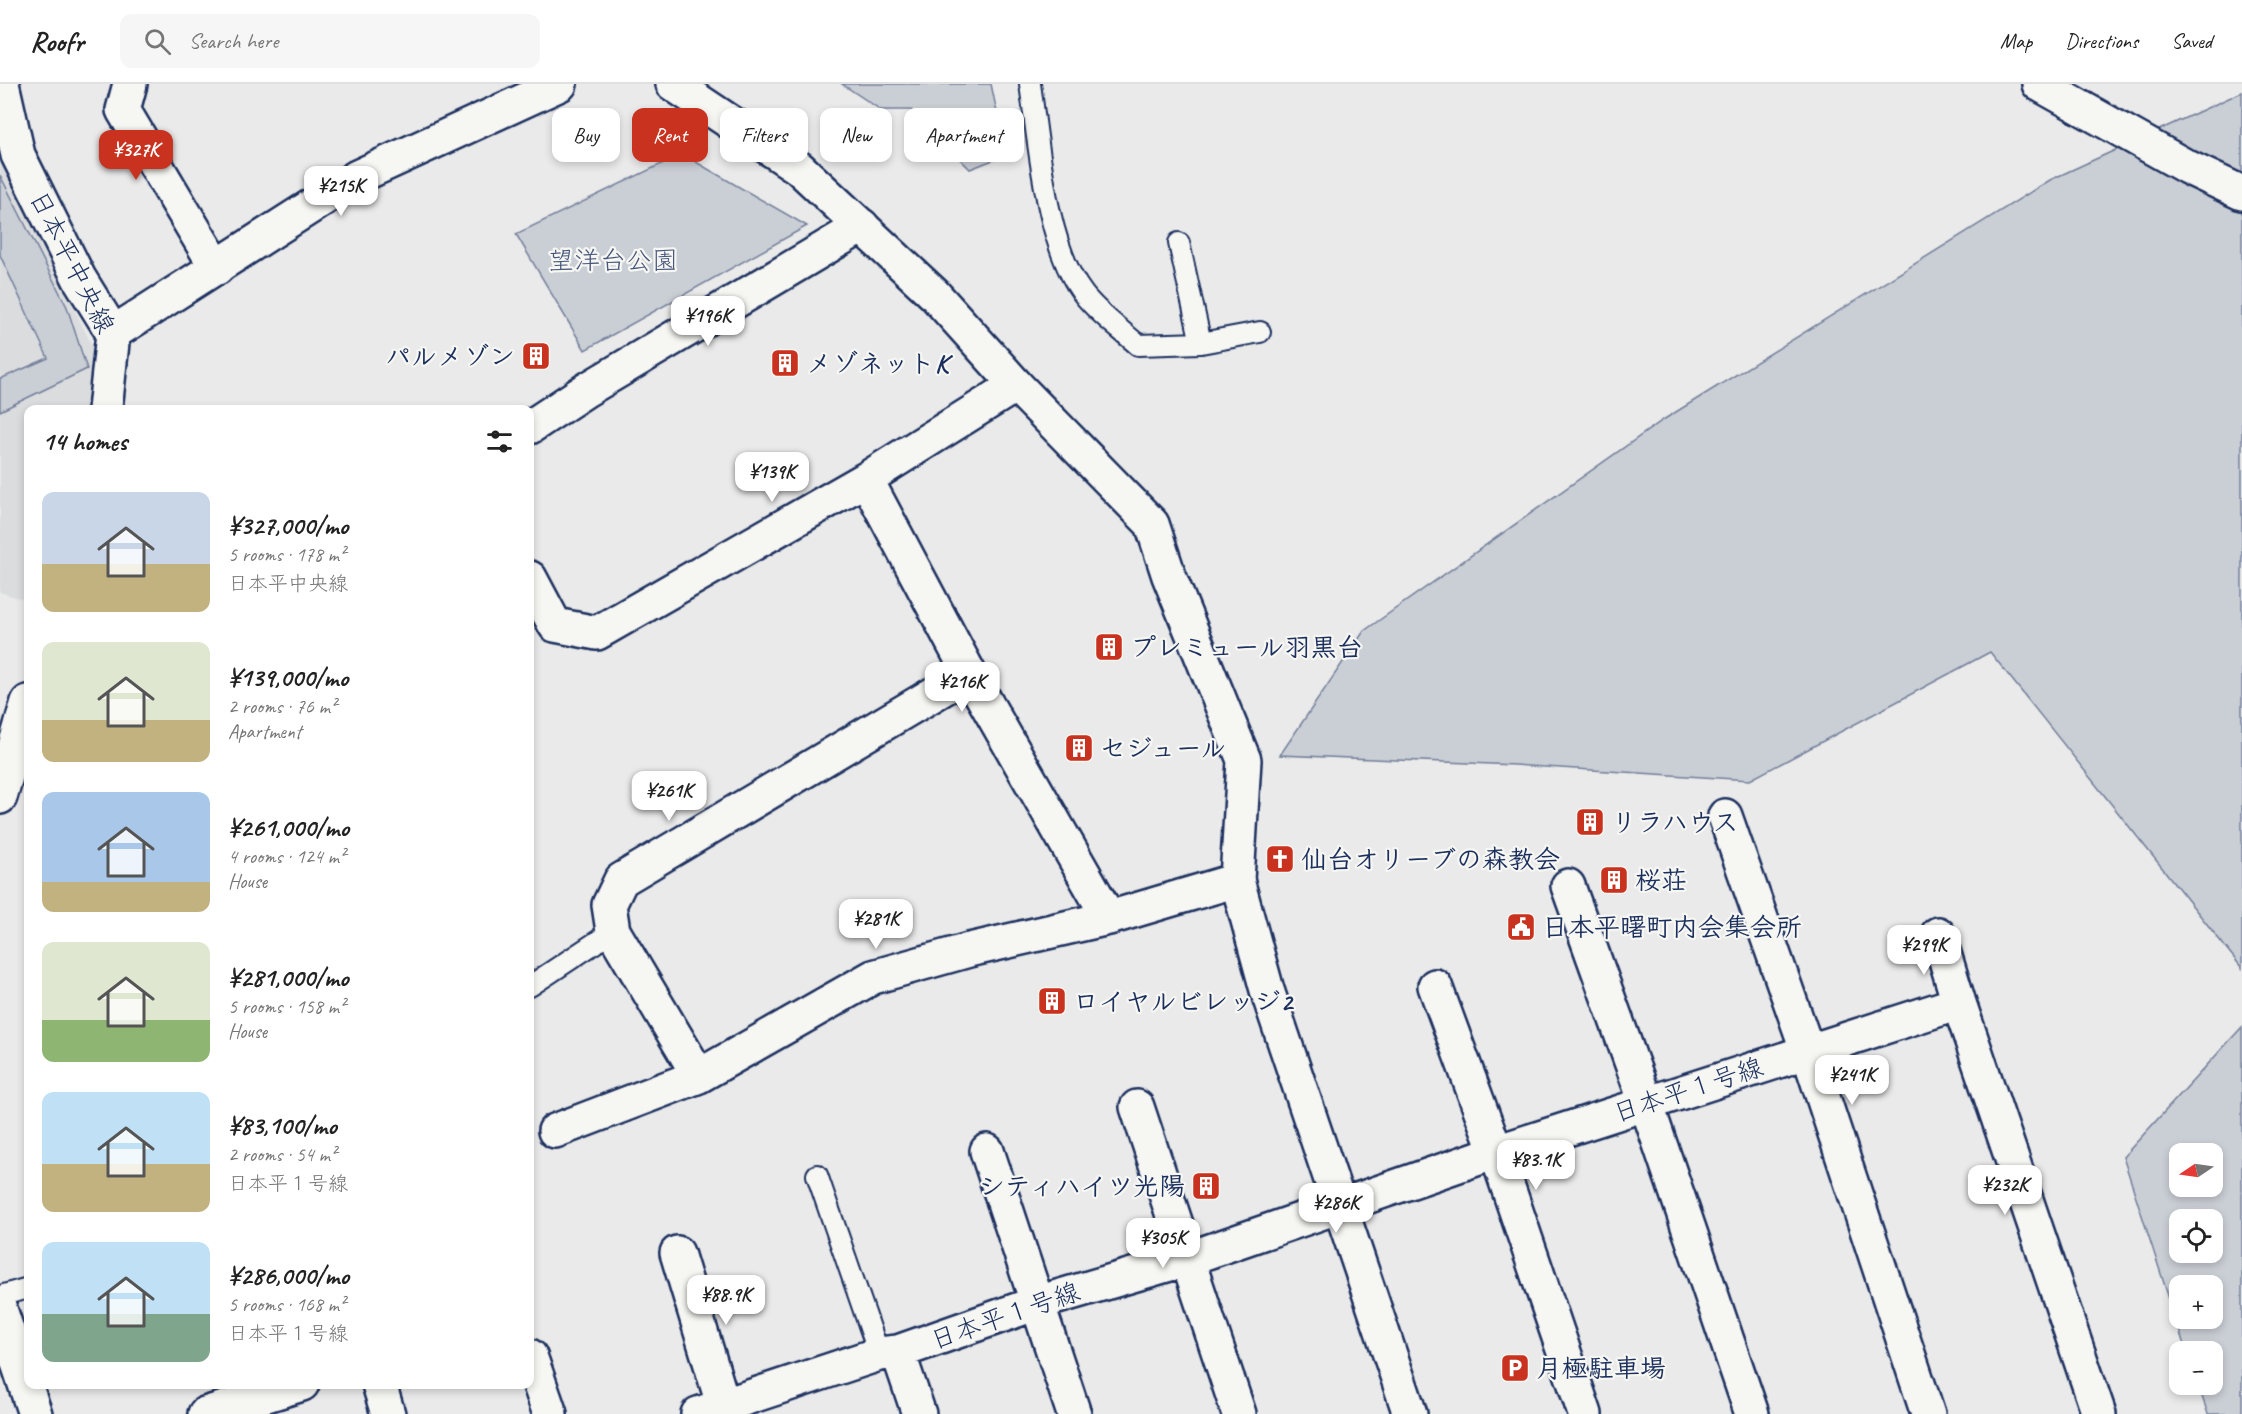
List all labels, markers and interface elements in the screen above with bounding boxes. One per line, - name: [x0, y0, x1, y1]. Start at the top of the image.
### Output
- search box: [120, 14, 540, 68]
- text: Roofr: [30, 24, 84, 59]
- icon: search: [141, 25, 174, 58]
- text: Search here: [189, 27, 278, 55]
- text: Map: [2000, 28, 2032, 54]
- text: Directions: [2065, 28, 2138, 54]
- text: Saved: [2171, 28, 2212, 54]
- chip: Buy: [552, 108, 620, 162]
- chip: Rent: [632, 108, 708, 162]
- chip: Filters: [720, 108, 808, 162]
- chip: New: [820, 108, 892, 162]
- chip: Apartment: [904, 108, 1024, 162]
- pin: ¥327K: [94, 130, 178, 181]
- text: ¥327K: [113, 137, 159, 162]
- pin: ¥215K: [299, 166, 383, 217]
- text: ¥215K: [318, 173, 364, 198]
- street label: 日本平中央線: [22, 185, 122, 339]
- park label: 望洋台公園: [548, 244, 678, 277]
- pin: ¥196K: [666, 296, 750, 347]
- text: ¥196K: [685, 303, 731, 328]
- place label: パルメゾン: [385, 340, 515, 373]
- building icon: パルメゾン: [520, 340, 552, 372]
- building icon: メゾネットK: [769, 347, 801, 379]
- place label: メゾネットK: [806, 347, 954, 380]
- text: 14 homes: [42, 425, 127, 458]
- icon: filters: [483, 425, 516, 458]
- pin: ¥139K: [730, 452, 814, 503]
- text: ¥139K: [749, 459, 795, 484]
- text: ¥327,000/mo: [228, 509, 348, 542]
- icon: home: [90, 516, 162, 588]
- text: 5 rooms · 178 m²: [228, 542, 345, 567]
- text: 日本平中央線: [228, 571, 348, 596]
- building icon: プレミュール羽黒台: [1093, 631, 1125, 663]
- place label: プレミュール羽黒台: [1130, 631, 1362, 664]
- text: ¥139,000/mo: [228, 661, 348, 694]
- pin: ¥216K: [920, 662, 1004, 713]
- icon: home: [90, 666, 162, 738]
- text: ¥216K: [939, 669, 985, 694]
- text: 2 rooms · 76 m²: [228, 694, 336, 719]
- text: Apartment: [228, 719, 301, 744]
- building icon: セジュール: [1063, 732, 1095, 764]
- place label: セジュール: [1100, 732, 1226, 765]
- pin: ¥261K: [627, 771, 711, 822]
- text: ¥261K: [646, 778, 692, 803]
- building icon: リラハウス: [1574, 806, 1606, 838]
- place label: リラハウス: [1611, 806, 1738, 839]
- text: ¥261,000/mo: [228, 811, 349, 844]
- icon: home: [90, 816, 162, 888]
- church icon: 仙台オリーブの森教会: [1264, 843, 1296, 875]
- place label: 仙台オリーブの森教会: [1301, 843, 1560, 876]
- text: 4 rooms · 124 m²: [228, 844, 345, 869]
- building icon: 桜荘: [1598, 864, 1630, 896]
- place label: 桜荘: [1635, 864, 1687, 897]
- text: House: [228, 869, 267, 894]
- pin: ¥281K: [834, 899, 918, 950]
- text: ¥281K: [853, 906, 899, 931]
- public building icon: 日本平曙町内会集会所: [1505, 911, 1537, 943]
- place label: 日本平曙町内会集会所: [1542, 911, 1802, 944]
- pin: ¥299K: [1882, 925, 1966, 976]
- text: ¥299K: [1901, 932, 1947, 957]
- text: ¥281,000/mo: [228, 961, 348, 994]
- icon: home: [90, 966, 162, 1038]
- building icon: ロイヤルビレッジ2: [1036, 985, 1068, 1017]
- place label: ロイヤルビレッジ2: [1073, 985, 1294, 1018]
- text: 5 rooms · 158 m²: [228, 994, 345, 1019]
- text: House: [228, 1019, 267, 1044]
- street label: 日本平１号線: [1609, 1050, 1767, 1130]
- pin: ¥241K: [1810, 1055, 1894, 1106]
- text: ¥241K: [1829, 1062, 1875, 1087]
- text: ¥83,100/mo: [228, 1109, 337, 1142]
- icon: home: [90, 1116, 162, 1188]
- pin: ¥83.1K: [1487, 1140, 1585, 1191]
- text: 2 rooms · 54 m²: [228, 1142, 336, 1167]
- north arrow: [2169, 1143, 2223, 1197]
- map controls: [2169, 1143, 2223, 1395]
- text: ¥83.1K: [1511, 1147, 1561, 1172]
- pin: ¥232K: [1963, 1165, 2047, 1216]
- place label: シティハイツ光陽: [979, 1170, 1185, 1203]
- building icon: シティハイツ光陽: [1190, 1170, 1222, 1202]
- text: 日本平１号線: [228, 1171, 348, 1196]
- text: ¥232K: [1982, 1172, 2028, 1197]
- pin: ¥286K: [1294, 1183, 1378, 1234]
- text: ¥286K: [1313, 1190, 1359, 1215]
- button: locate: [2169, 1209, 2223, 1263]
- pin: ¥305K: [1121, 1218, 1205, 1269]
- text: ¥305K: [1140, 1225, 1186, 1250]
- text: ¥286,000/mo: [228, 1259, 349, 1292]
- icon: home: [90, 1266, 162, 1338]
- pin: ¥88.9K: [677, 1275, 775, 1326]
- street label: 日本平１号線: [926, 1275, 1084, 1357]
- button: +: [2169, 1275, 2223, 1329]
- text: ¥88.9K: [701, 1282, 751, 1307]
- text: 5 rooms · 168 m²: [228, 1292, 345, 1317]
- text: 日本平１号線: [228, 1321, 348, 1346]
- button: −: [2169, 1341, 2223, 1395]
- parking icon: 月極駐車場: [1499, 1352, 1531, 1384]
- place label: 月極駐車場: [1536, 1352, 1666, 1385]

